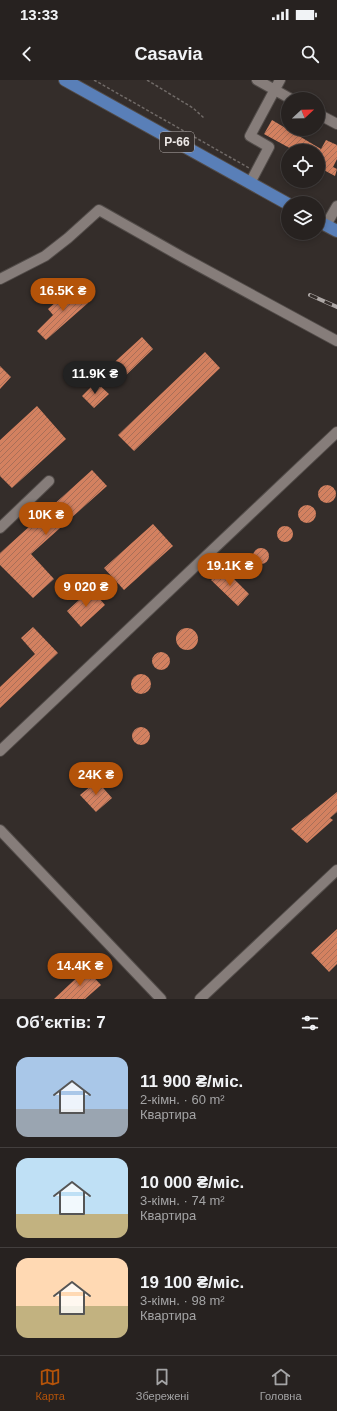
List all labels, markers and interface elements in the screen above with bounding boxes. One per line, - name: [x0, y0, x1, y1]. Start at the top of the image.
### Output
- text: 13:33: [20, 6, 58, 23]
- icon: back: [16, 43, 38, 65]
- icon: search: [299, 43, 321, 65]
- text: Casavia: [134, 44, 203, 64]
- north arrow: [281, 92, 325, 136]
- map controls: [281, 92, 325, 240]
- road number: Р-66: [160, 132, 194, 152]
- button: locate: [281, 144, 325, 188]
- button: layers: [281, 196, 325, 240]
- pin: 16.5K ₴: [26, 278, 100, 312]
- text: 16.5K ₴: [40, 283, 86, 298]
- pin: 11.9K ₴: [58, 361, 132, 395]
- text: 11.9K ₴: [72, 366, 118, 381]
- pin: 10K ₴: [18, 502, 74, 536]
- text: 10K ₴: [28, 507, 64, 522]
- pin: 19.1K ₴: [193, 553, 267, 587]
- text: 19.1K ₴: [207, 558, 253, 573]
- pin: 9 020 ₴: [49, 574, 123, 608]
- text: 9 020 ₴: [64, 579, 108, 594]
- pin: 24K ₴: [68, 762, 124, 796]
- text: 24K ₴: [78, 767, 114, 782]
- pin: 14.4K ₴: [43, 953, 117, 987]
- text: 14.4K ₴: [57, 958, 103, 973]
- icon: filters: [299, 1012, 321, 1034]
- text: Об’єктів: 7: [16, 1013, 106, 1032]
- text: 11 900 ₴/міс.: [140, 1072, 243, 1091]
- icon: home: [48, 1073, 96, 1121]
- text: 2-кімн. · 60 m²: [140, 1092, 225, 1107]
- text: Квартира: [140, 1107, 196, 1122]
- text: 10 000 ₴/міс.: [140, 1173, 244, 1192]
- icon: home: [48, 1174, 96, 1222]
- text: 3-кімн. · 74 m²: [140, 1193, 225, 1208]
- text: Квартира: [140, 1208, 196, 1223]
- text: 19 100 ₴/міс.: [140, 1273, 244, 1292]
- icon: home: [48, 1274, 96, 1322]
- text: 3-кімн. · 98 m²: [140, 1293, 225, 1308]
- text: Квартира: [140, 1308, 196, 1323]
- tab: Карта: [35, 1366, 65, 1402]
- tab: Збережені: [136, 1366, 189, 1402]
- tab: Головна: [260, 1366, 302, 1402]

